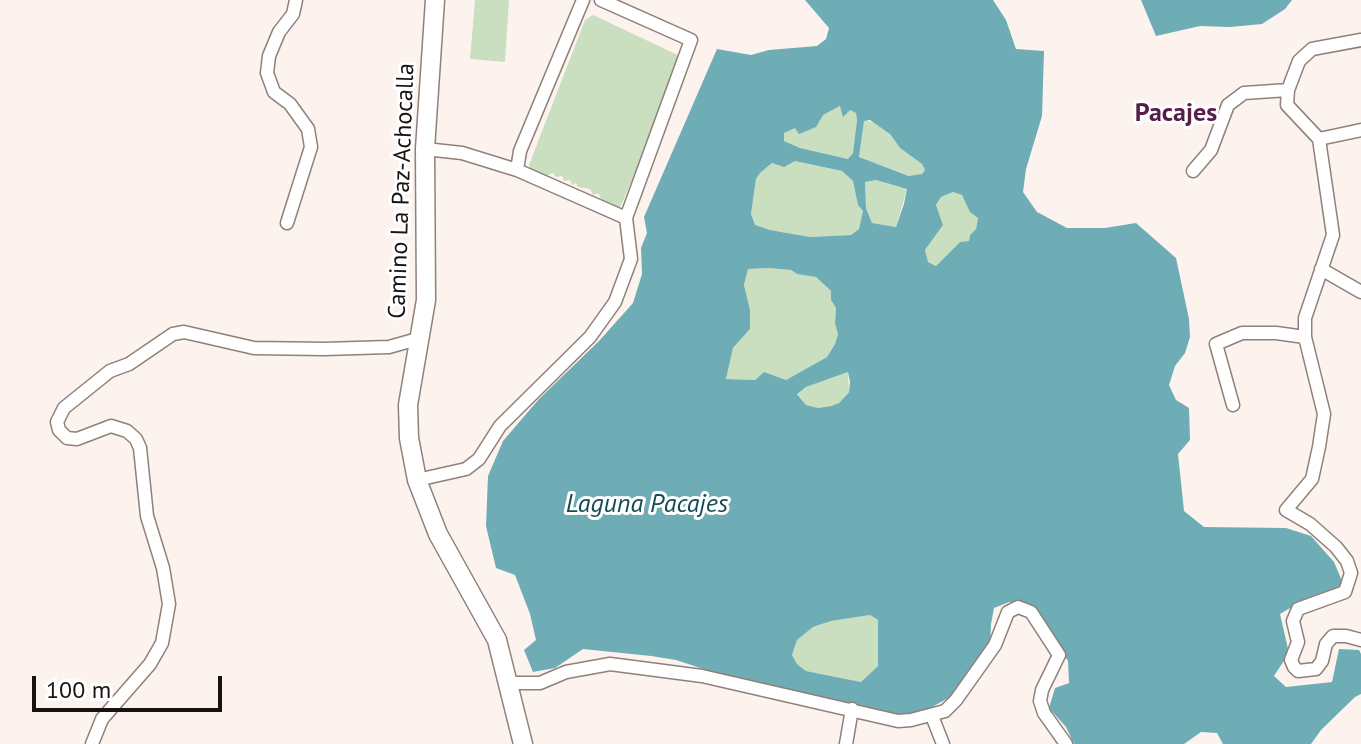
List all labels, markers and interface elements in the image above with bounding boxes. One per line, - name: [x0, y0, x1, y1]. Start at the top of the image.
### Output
- street label: Camino La Paz-Achocalla: [383, 63, 421, 319]
- district label: Pacajes: [1135, 98, 1217, 130]
- water label: Laguna Pacajes: [566, 489, 728, 521]
- scale bar: [36, 660, 226, 710]
- text: 100 m: [46, 674, 111, 705]

